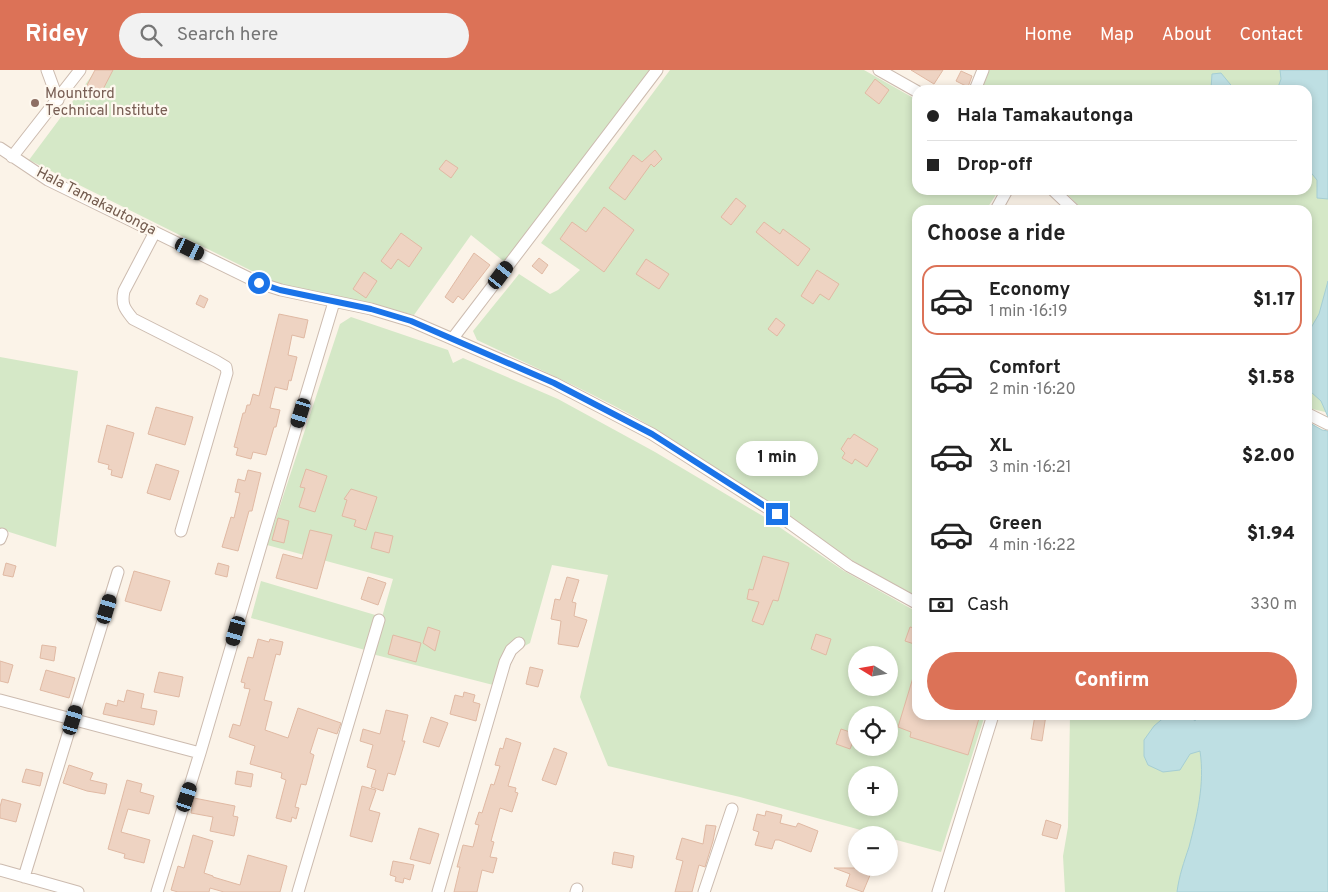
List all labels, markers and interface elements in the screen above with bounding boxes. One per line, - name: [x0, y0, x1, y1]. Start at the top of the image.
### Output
- search box: [119, 13, 469, 58]
- text: Ridey: [25, 20, 89, 50]
- icon: search: [137, 21, 165, 49]
- text: Search here: [177, 23, 278, 47]
- text: Home: [1024, 24, 1072, 47]
- text: Map: [1100, 24, 1134, 47]
- text: About: [1162, 24, 1211, 47]
- text: Contact: [1239, 24, 1303, 47]
- place label: Mountford Technical Institute: [45, 85, 168, 121]
- marker: Mountford Technical Institute: [29, 97, 41, 109]
- text: Hala Tamakautonga: [957, 104, 1133, 128]
- text: Drop-off: [957, 153, 1032, 177]
- street label: Hala Tamakautonga: [33, 164, 159, 240]
- text: Choose a ride: [927, 221, 1065, 248]
- car: [173, 236, 206, 262]
- car: [485, 259, 516, 291]
- route start: [248, 272, 270, 294]
- icon: car: [929, 278, 974, 323]
- text: Economy: [989, 278, 1070, 302]
- text: $1.17: [1253, 288, 1295, 312]
- text: 1 min · 16:19: [989, 302, 1068, 322]
- icon: car: [929, 356, 974, 401]
- text: Comfort: [989, 356, 1061, 380]
- text: $1.58: [1247, 366, 1295, 390]
- text: 2 min · 16:20: [989, 380, 1076, 400]
- car: [289, 396, 312, 430]
- icon: car: [929, 434, 974, 479]
- text: XL: [989, 434, 1012, 458]
- callout: 1 min: [736, 442, 818, 476]
- text: $2.00: [1242, 444, 1295, 468]
- text: 1 min: [757, 448, 797, 468]
- text: 3 min · 16:21: [989, 458, 1071, 478]
- route end: [766, 503, 788, 525]
- icon: car: [929, 512, 974, 557]
- text: Green: [989, 512, 1042, 536]
- text: $1.94: [1247, 522, 1295, 546]
- text: 4 min · 16:22: [989, 536, 1076, 556]
- icon: cash: [927, 591, 955, 619]
- car: [95, 592, 118, 626]
- text: Cash: [967, 593, 1009, 617]
- text: 330 m: [1250, 595, 1297, 615]
- car: [224, 615, 247, 647]
- north arrow: [848, 646, 898, 696]
- map controls: [848, 646, 898, 876]
- button: Confirm: [927, 652, 1297, 710]
- car: [61, 703, 84, 737]
- button: locate: [848, 706, 898, 756]
- button: +: [848, 766, 898, 816]
- car: [175, 780, 198, 814]
- button: −: [848, 826, 898, 876]

